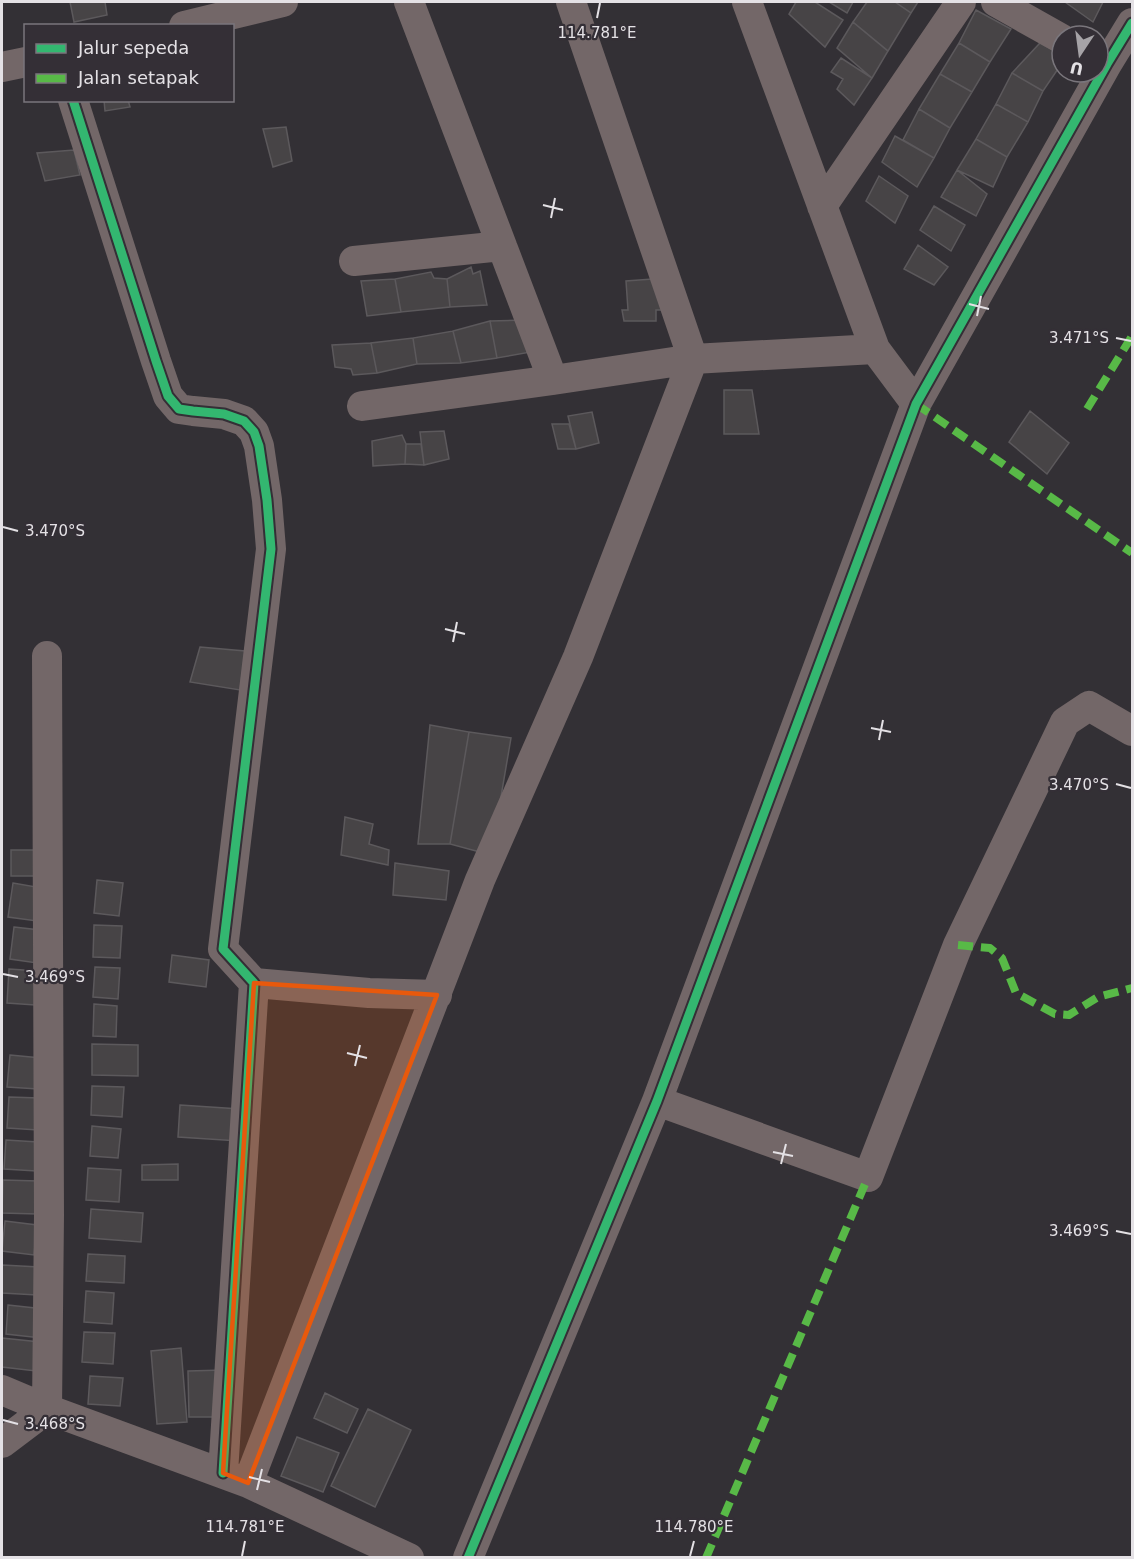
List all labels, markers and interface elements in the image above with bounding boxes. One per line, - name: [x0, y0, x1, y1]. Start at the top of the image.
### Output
- legend: [24, 24, 234, 102]
- text: 114.781°E: [557, 24, 637, 42]
- north arrow: [1050, 24, 1110, 84]
- text: Jalur sepeda: [77, 37, 189, 58]
- text: U: [1068, 57, 1085, 79]
- text: Jalan setapak: [77, 67, 199, 88]
- text: 3.471°S: [1049, 329, 1109, 347]
- text: 3.470°S: [25, 522, 85, 540]
- text: 3.470°S: [1049, 776, 1109, 794]
- text: 3.469°S: [25, 968, 85, 986]
- text: 3.469°S: [1049, 1222, 1109, 1240]
- text: 3.468°S: [25, 1415, 85, 1433]
- text: 114.781°E: [205, 1518, 285, 1536]
- text: 114.780°E: [654, 1518, 734, 1536]

